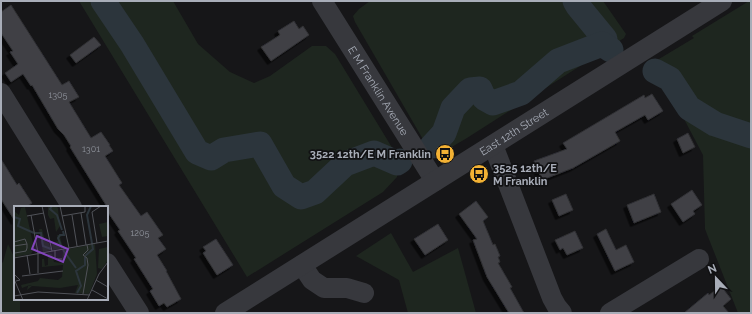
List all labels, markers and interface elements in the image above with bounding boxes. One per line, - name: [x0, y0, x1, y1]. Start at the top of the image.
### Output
- street label: E M Franklin Avenue: [345, 44, 412, 138]
- house number: 1305: [48, 90, 68, 100]
- street label: East 12th Street: [477, 105, 551, 158]
- bus stop icon: 3522 12th/E M Franklin: [434, 143, 456, 165]
- house number: 1301: [82, 144, 100, 154]
- place label: 3522 12th/E M Franklin: [310, 148, 431, 161]
- place label: 3525 12th/E M Franklin: [493, 162, 557, 188]
- bus stop icon: 3525 12th/E M Franklin: [468, 163, 490, 185]
- inset map: [14, 206, 108, 300]
- house number: 1205: [131, 228, 150, 238]
- north arrow: [696, 258, 736, 298]
- text: N: [706, 262, 719, 277]

